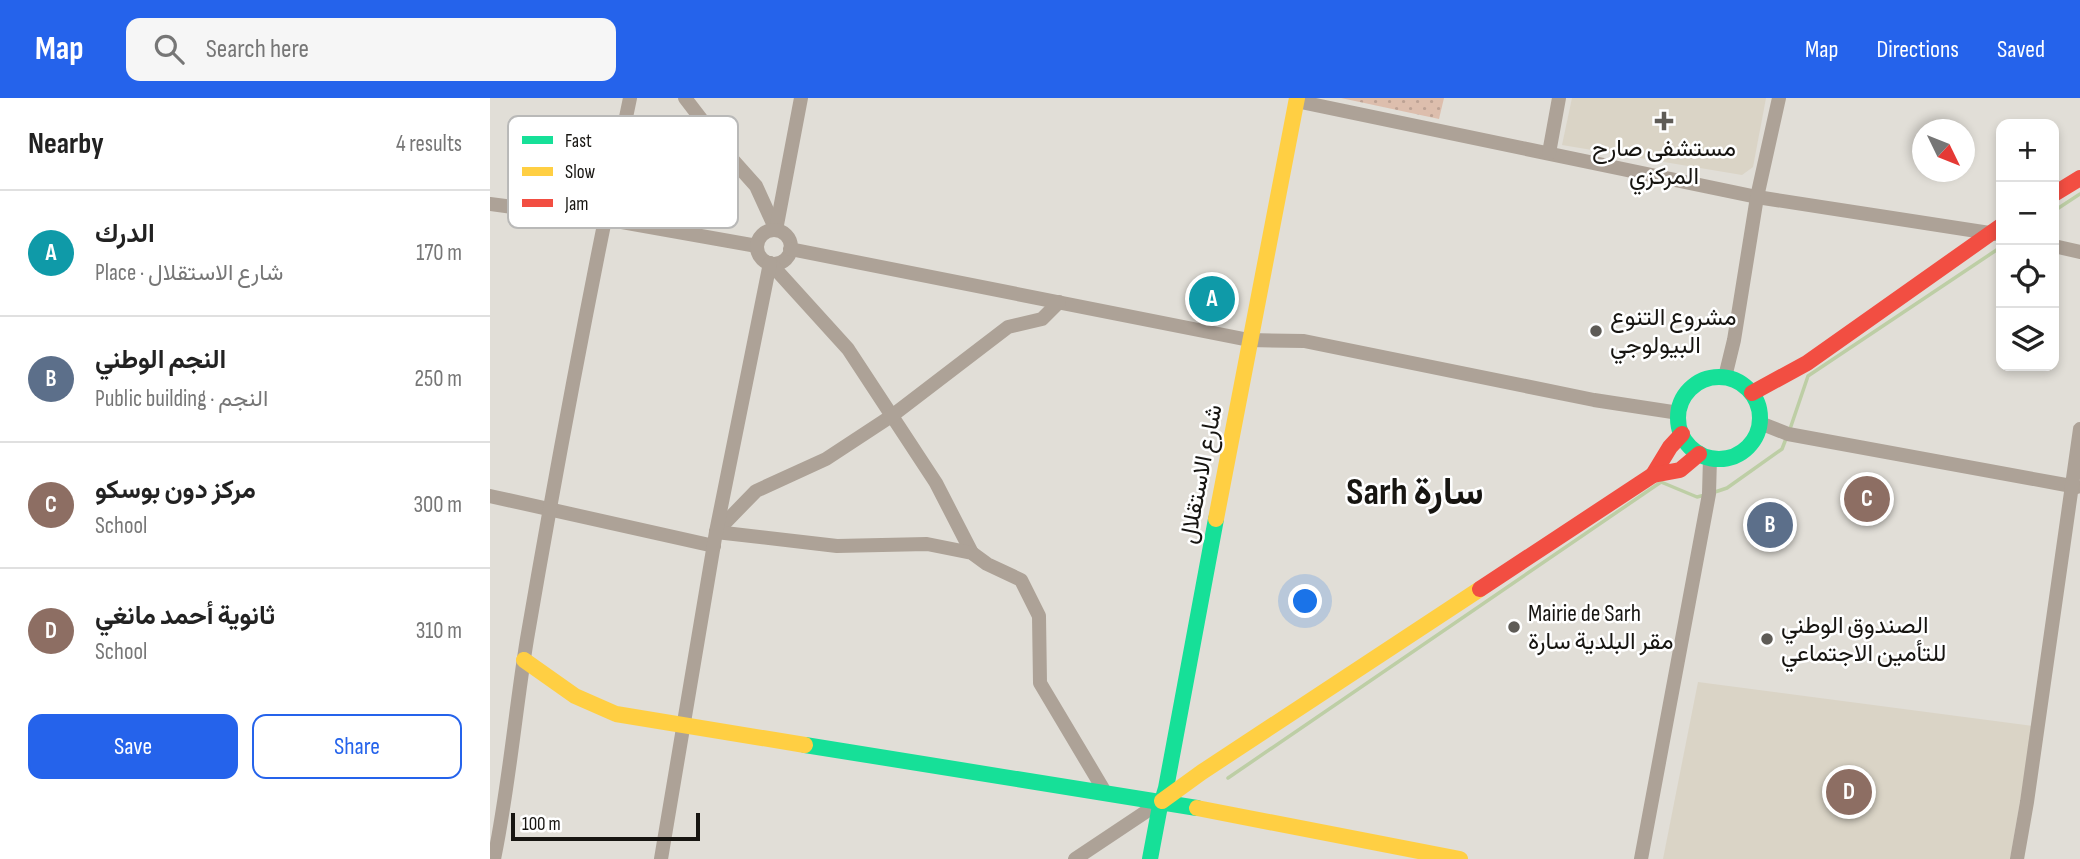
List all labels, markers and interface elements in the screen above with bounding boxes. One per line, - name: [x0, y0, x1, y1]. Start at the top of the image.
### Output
- search box: [126, 18, 616, 81]
- text: Map: [35, 29, 84, 69]
- icon: search: [150, 30, 188, 68]
- text: Search here: [206, 34, 309, 65]
- text: Map: [1805, 35, 1838, 64]
- text: Directions: [1876, 35, 1959, 64]
- text: Saved: [1997, 35, 2045, 64]
- marker: مستشفى صارح المركزي: [1654, 111, 1674, 131]
- legend: [508, 116, 738, 228]
- north arrow: [1912, 119, 1975, 182]
- map controls: [1996, 119, 2059, 371]
- button: +: [1996, 119, 2059, 182]
- text: Nearby: [28, 126, 104, 162]
- text: 4 results: [396, 130, 462, 158]
- text: Fast: [565, 130, 592, 153]
- place label: مستشفى صارح المركزي: [1592, 134, 1736, 195]
- text: Slow: [565, 161, 595, 184]
- button: −: [1996, 182, 2059, 245]
- text: Jam: [564, 193, 588, 216]
- text: الدرك: [95, 219, 155, 250]
- text: A: [46, 239, 56, 267]
- text: 170 m: [416, 239, 462, 267]
- button: locate: [1996, 245, 2059, 308]
- text: Place · شارع الاستقلال: [95, 259, 283, 287]
- pin: A: [1189, 273, 1235, 325]
- place label: مشروع التنوع البيولوجي: [1610, 303, 1737, 364]
- button: layers: [1996, 308, 2059, 371]
- marker: مشروع التنوع البيولوجي: [1588, 323, 1604, 339]
- text: النجم الوطني: [95, 345, 226, 376]
- text: B: [46, 365, 56, 393]
- text: 250 m: [415, 365, 462, 393]
- text: Public building · النجم: [95, 385, 268, 413]
- street label: شارع الاستقلال: [1173, 402, 1230, 546]
- district label: Sarh سارة: [1346, 470, 1484, 515]
- pin: C: [1844, 473, 1890, 525]
- text: مركز دون بوسكو: [95, 475, 256, 506]
- text: C: [45, 491, 57, 519]
- text: 300 m: [413, 491, 462, 519]
- pin: B: [1747, 499, 1793, 551]
- text: School: [95, 512, 147, 540]
- your location: [1288, 584, 1322, 618]
- place label: Mairie de Sarh مقر البلدية سارة: [1528, 599, 1673, 656]
- text: ثانوية أحمد مانغي: [95, 601, 275, 632]
- place label: الصندوق الوطني للتأمين الاجتماعي: [1781, 611, 1946, 672]
- text: D: [45, 617, 57, 645]
- text: 310 m: [416, 617, 462, 645]
- marker: Mairie de Sarh مقر البلدية سارة: [1506, 619, 1522, 635]
- marker: الصندوق الوطني للتأمين الاجتماعي: [1759, 631, 1775, 647]
- text: School: [95, 638, 147, 666]
- button: Save: [28, 714, 238, 779]
- button: Share: [252, 714, 462, 779]
- pin: D: [1826, 766, 1872, 818]
- scale bar: [511, 810, 700, 842]
- text: 100 m: [522, 813, 561, 836]

